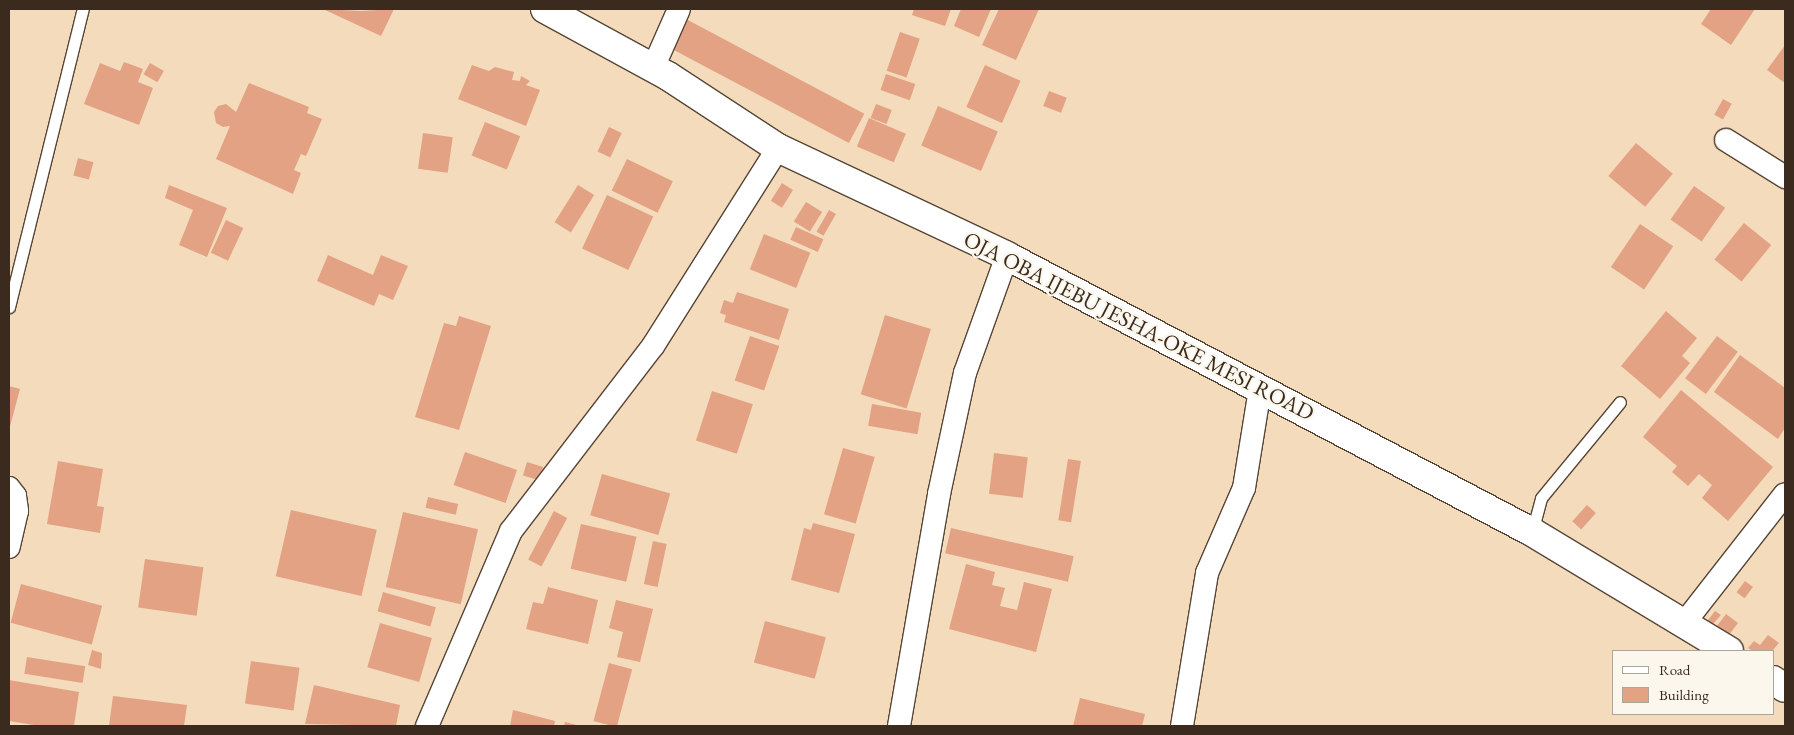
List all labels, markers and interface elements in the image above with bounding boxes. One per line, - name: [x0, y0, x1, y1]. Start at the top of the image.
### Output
- street label: OJA OBA IJEBU JESHA-OKE MESI ROAD: [959, 226, 1319, 426]
- legend: [1612, 650, 1774, 715]
- text: Road: [1659, 660, 1690, 679]
- text: Building: [1659, 685, 1709, 704]

